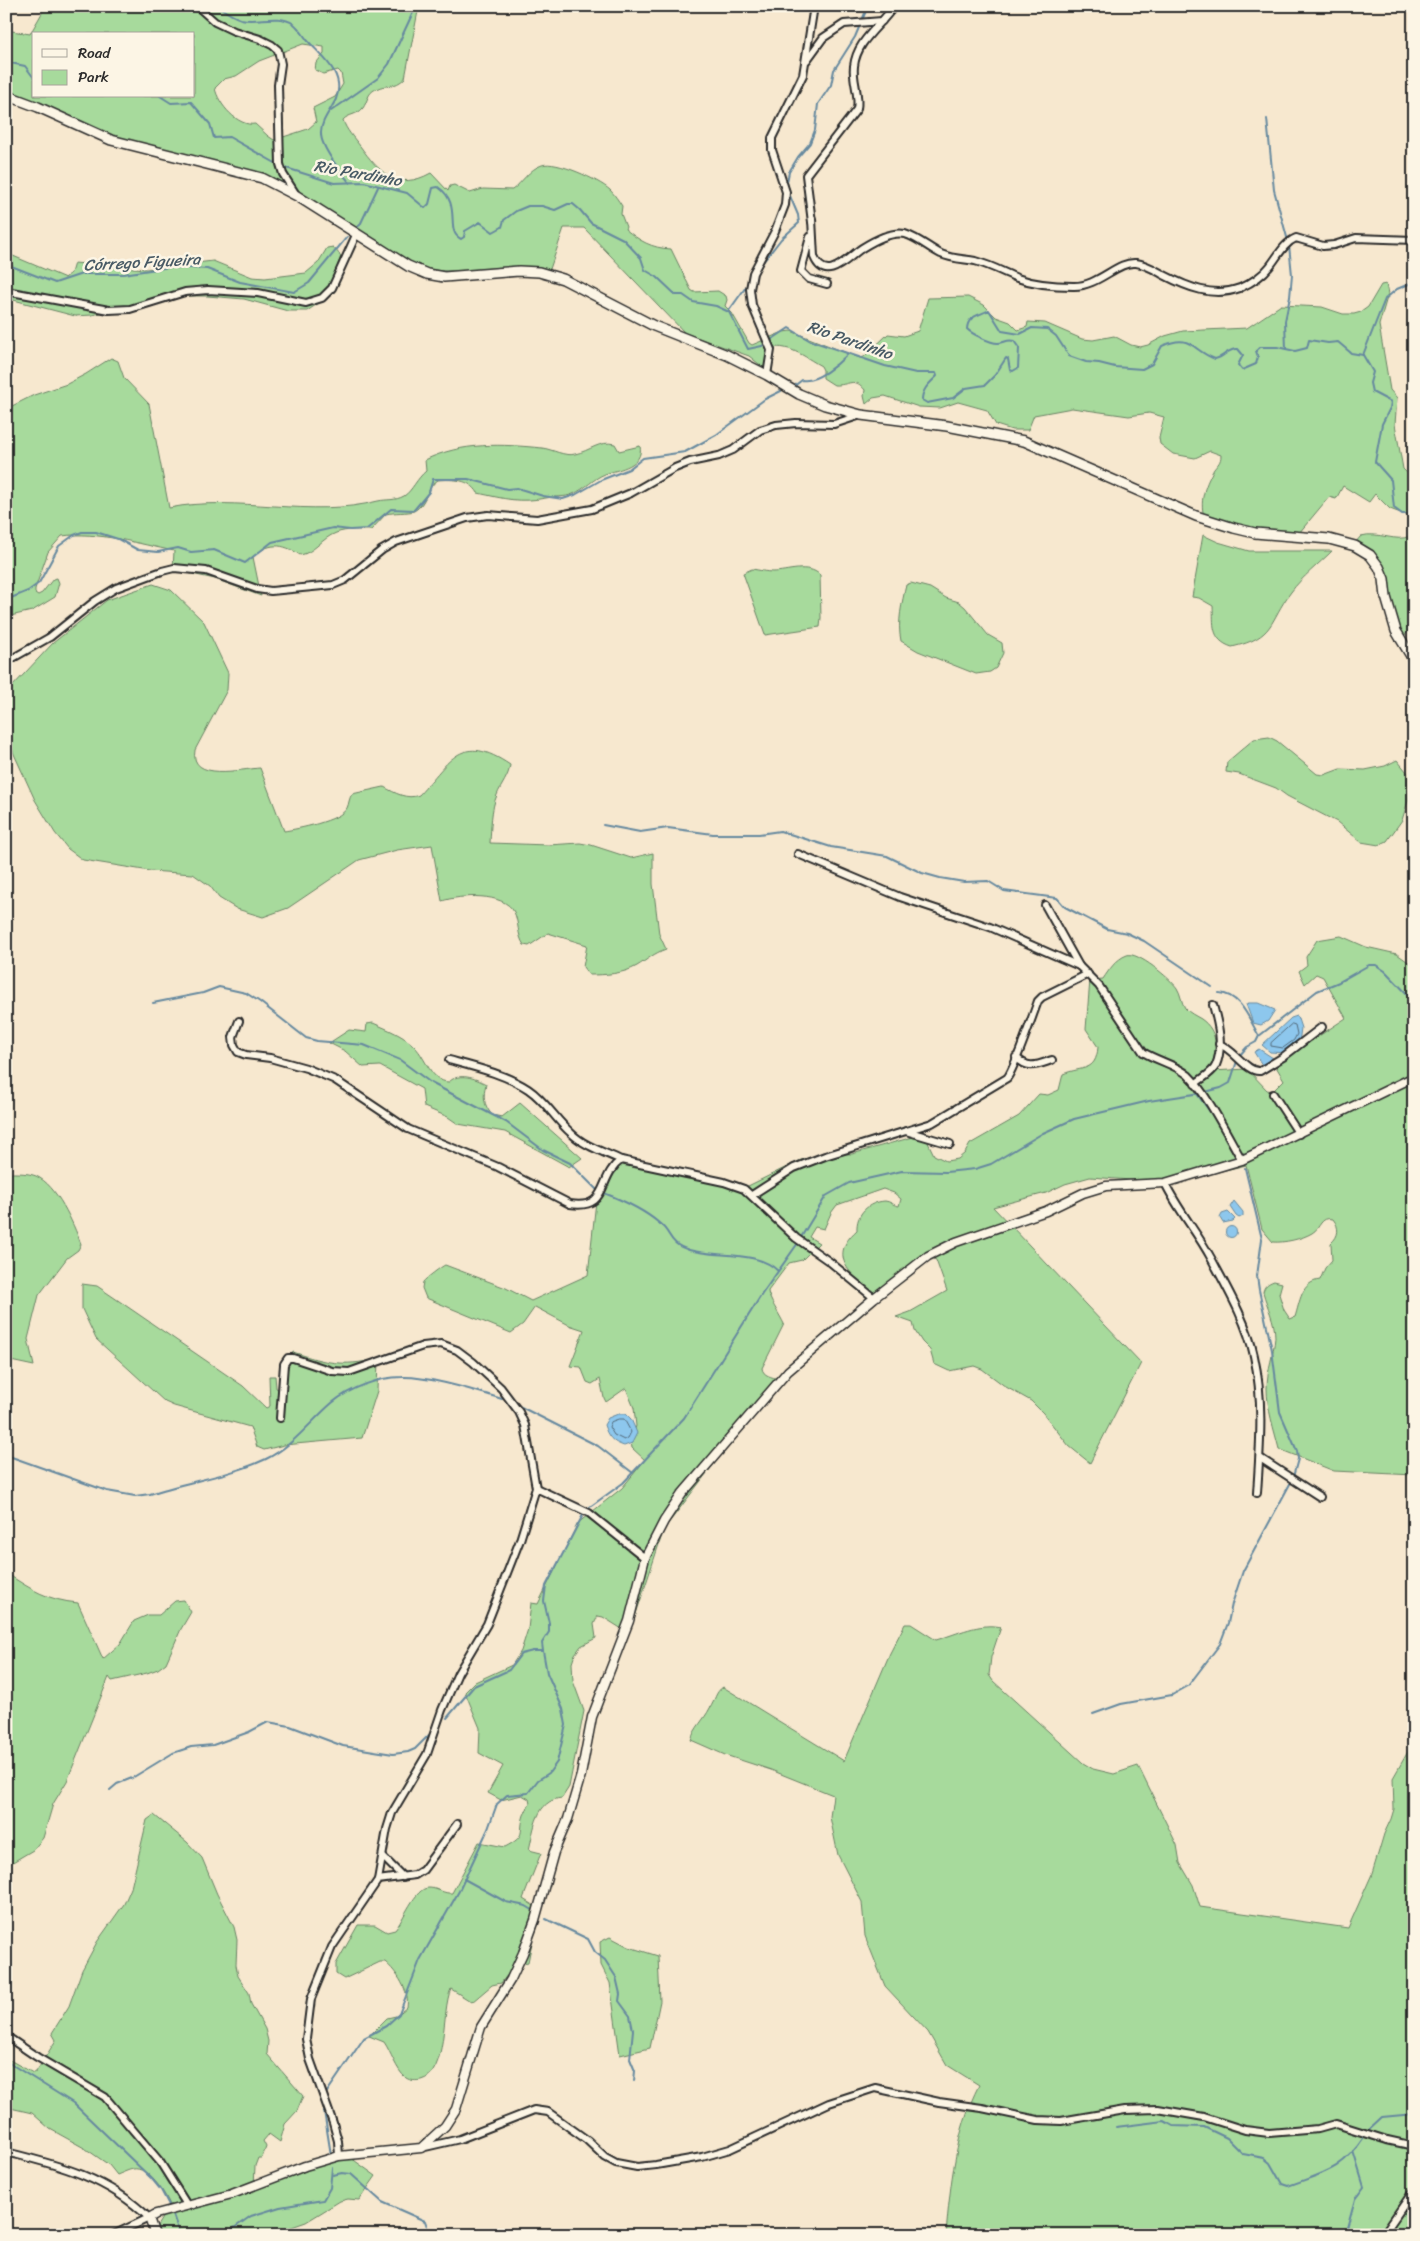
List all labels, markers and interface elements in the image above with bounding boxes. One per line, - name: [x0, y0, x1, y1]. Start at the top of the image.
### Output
- legend: [32, 32, 195, 98]
- text: Road: [78, 40, 111, 66]
- text: Park: [78, 64, 109, 90]
- water label: Rio Pardinho: [312, 151, 405, 195]
- water label: Córrego Figueira: [83, 244, 203, 280]
- water label: Rio Pardinho: [803, 312, 897, 368]

